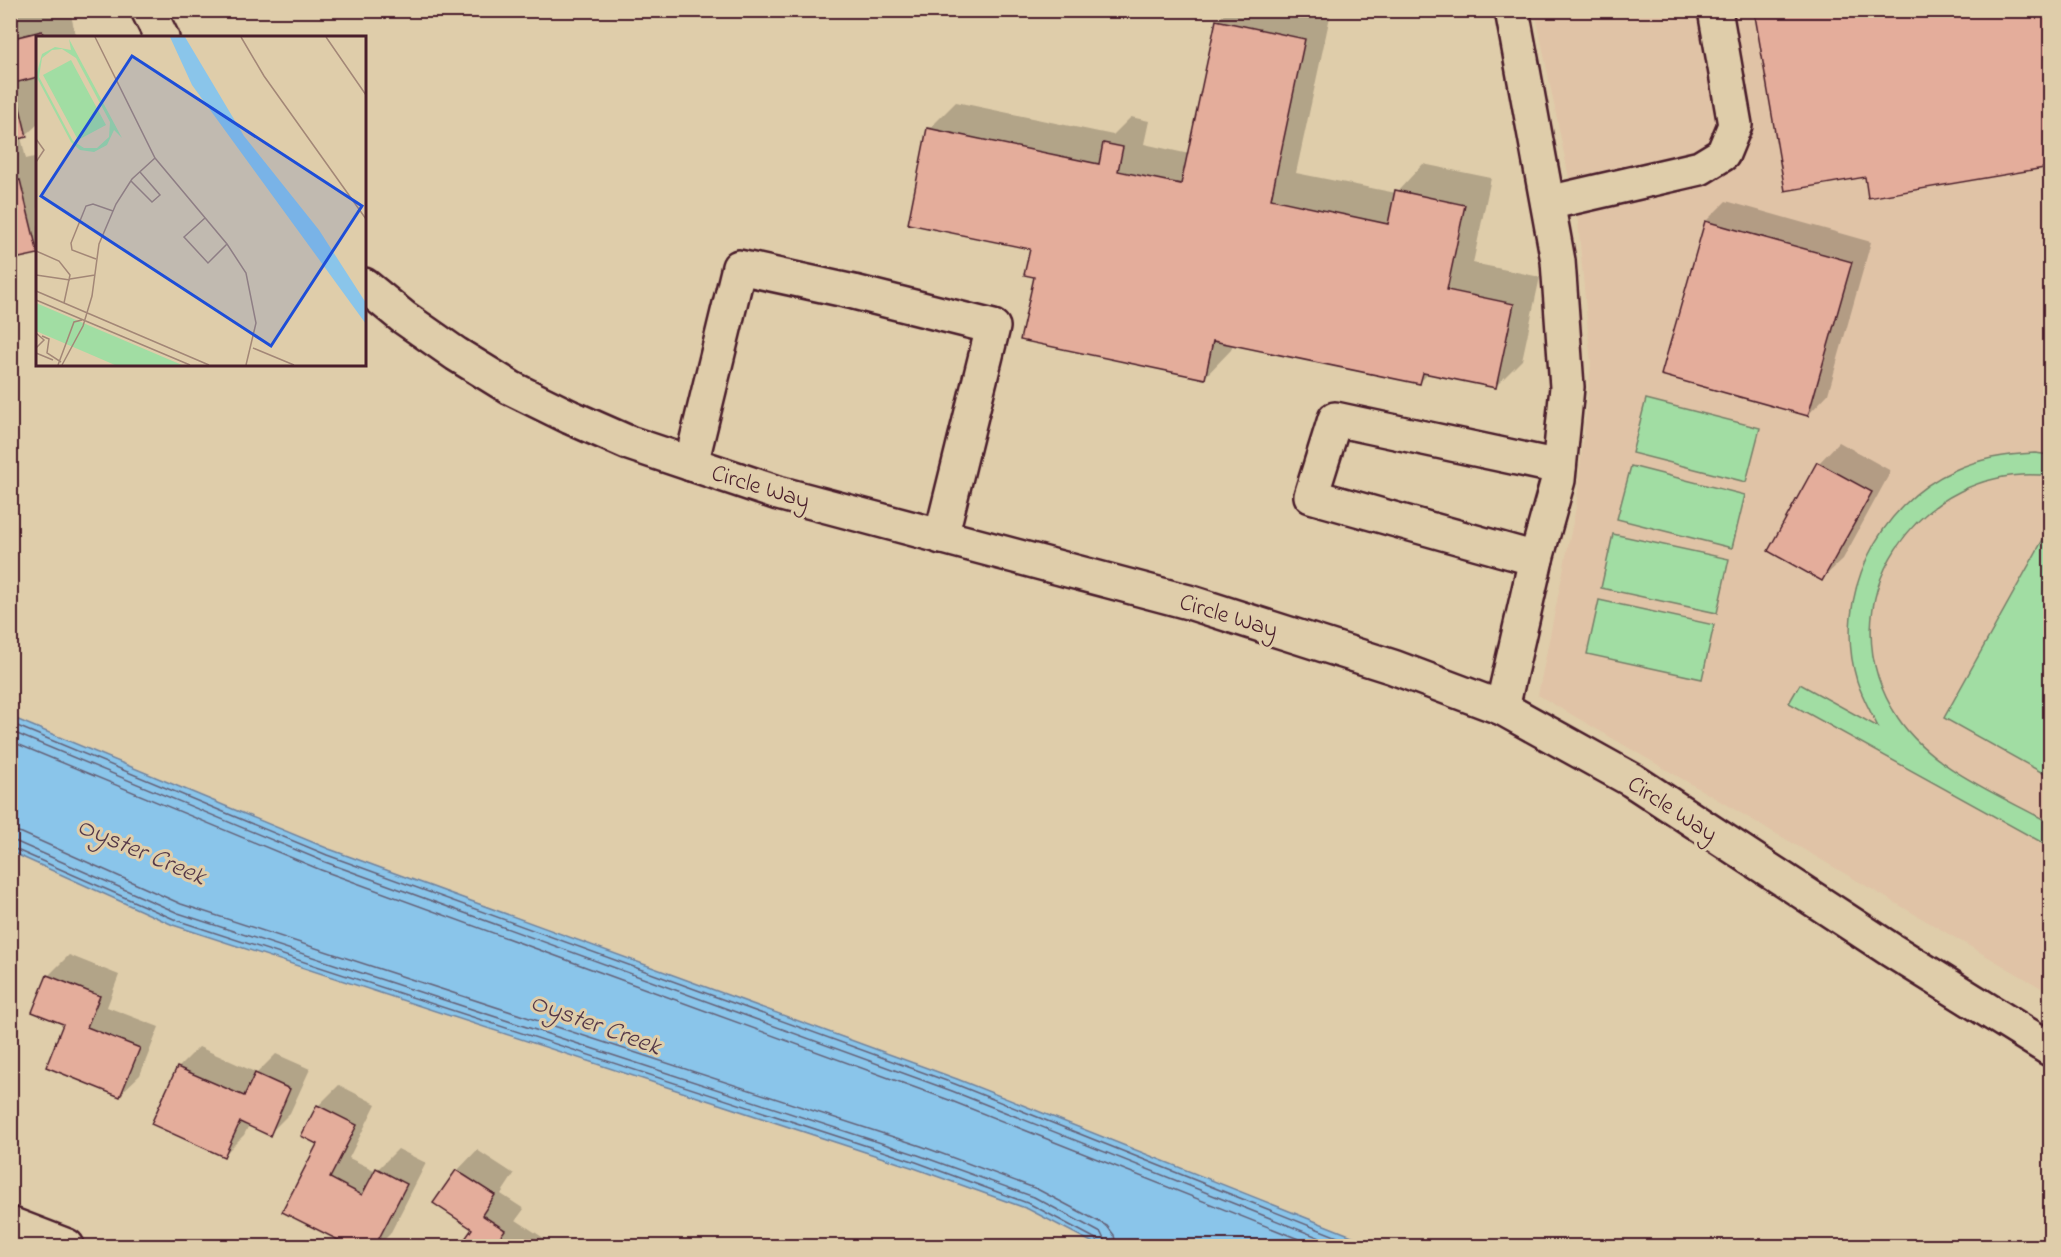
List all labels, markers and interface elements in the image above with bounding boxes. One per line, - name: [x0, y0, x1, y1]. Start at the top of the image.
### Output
- inset map: [36, 36, 366, 366]
- street label: Circle Way: [706, 457, 814, 521]
- street label: Circle Way: [1174, 586, 1282, 650]
- street label: Circle Way: [1619, 768, 1724, 853]
- water label: Oyster Creek: [70, 809, 213, 898]
- water label: Oyster Creek: [524, 985, 667, 1068]

